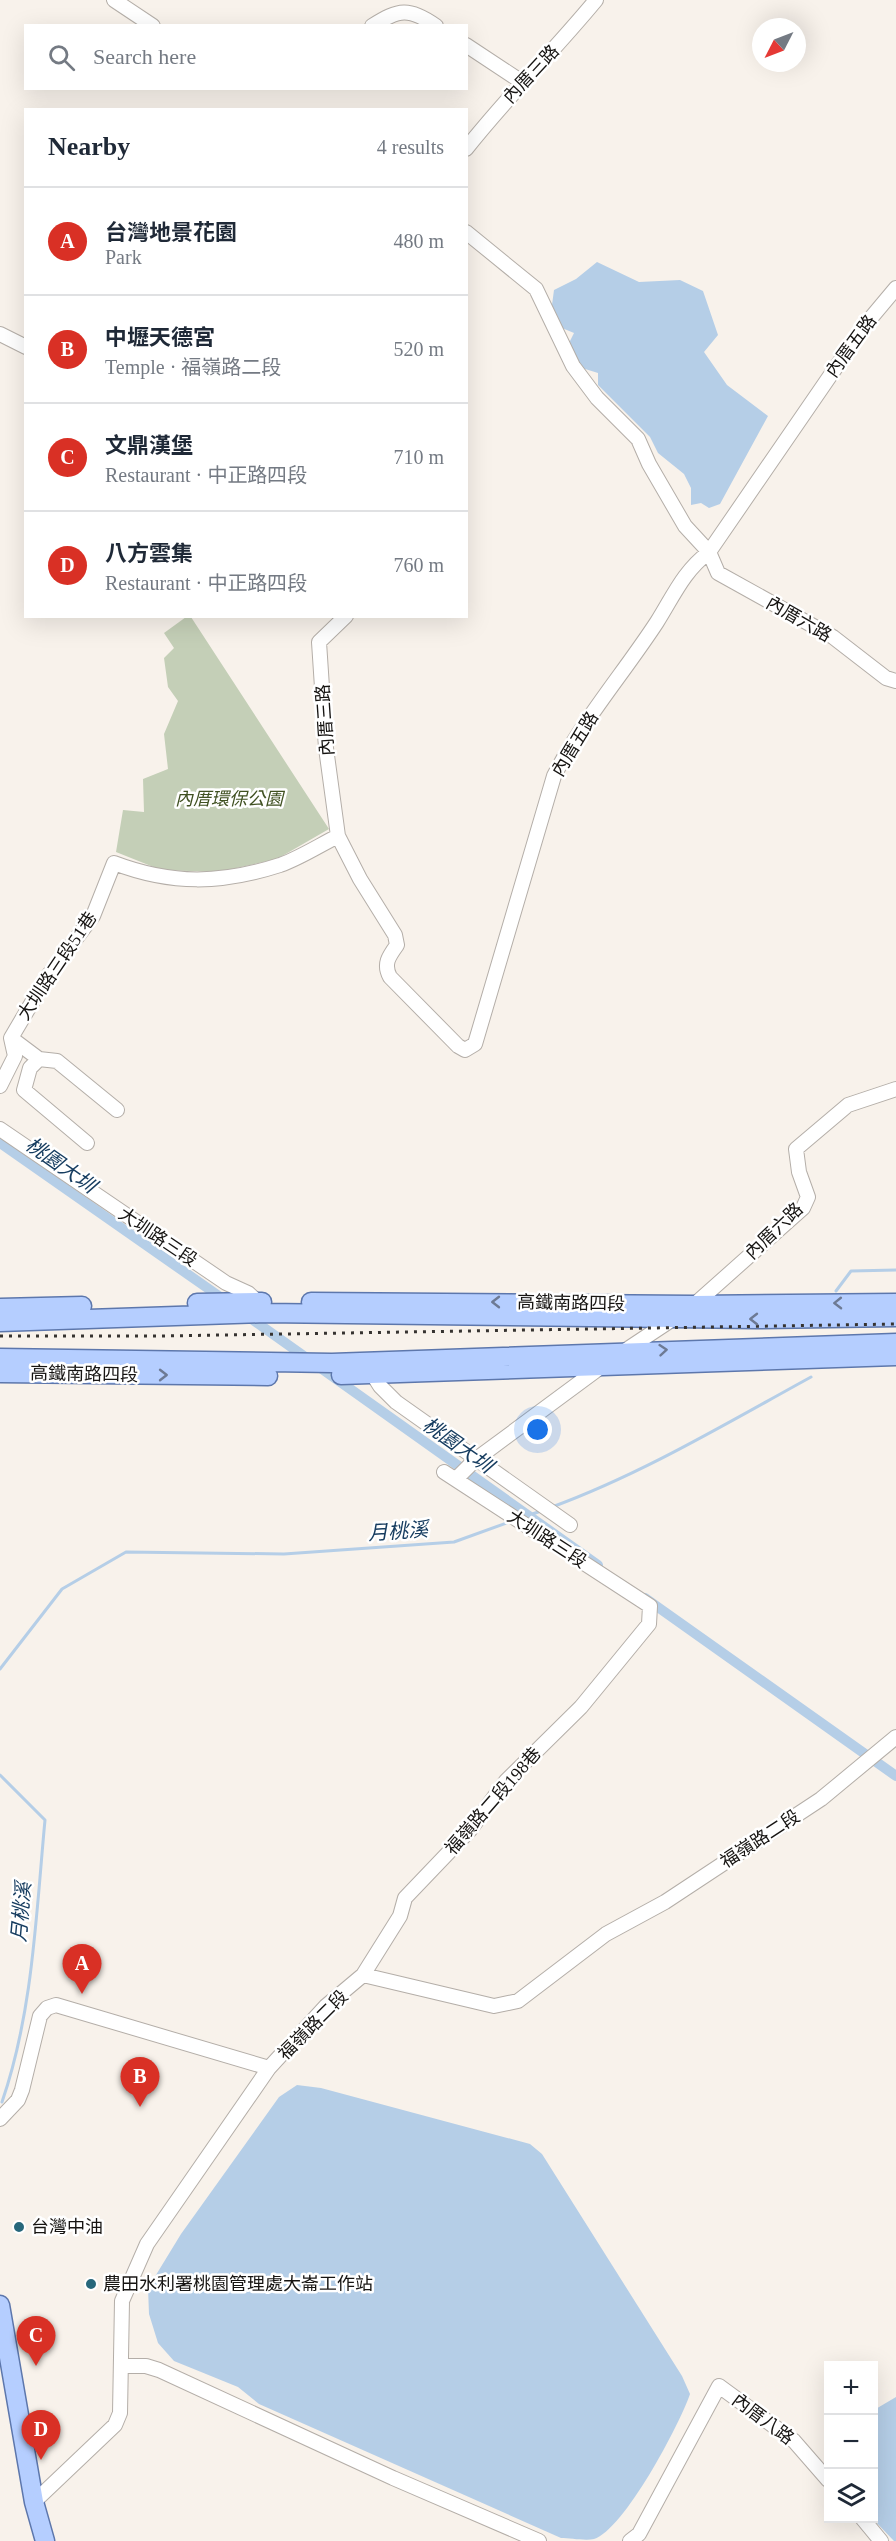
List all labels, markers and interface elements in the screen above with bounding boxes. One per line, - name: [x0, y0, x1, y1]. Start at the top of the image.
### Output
- north arrow: [752, 18, 806, 72]
- search box: [24, 24, 468, 90]
- icon: search: [45, 41, 78, 74]
- street label: 內厝三路: [499, 41, 563, 107]
- text: Search here: [93, 44, 196, 69]
- text: Nearby: [48, 132, 130, 161]
- text: 4 results: [377, 136, 444, 158]
- text: 台灣地景花園: [105, 220, 237, 245]
- text: A: [60, 230, 75, 252]
- text: 480 m: [393, 230, 444, 252]
- text: Park: [105, 246, 142, 268]
- street label: 內厝五路: [822, 311, 880, 381]
- text: 中壢天德宮: [105, 325, 215, 350]
- text: B: [61, 338, 74, 360]
- text: 520 m: [393, 338, 444, 360]
- text: Temple · 福嶺路二段: [105, 356, 281, 378]
- text: 文鼎漢堡: [105, 433, 193, 458]
- text: C: [60, 446, 75, 468]
- text: 710 m: [393, 446, 444, 468]
- text: Restaurant · 中正路四段: [105, 464, 307, 486]
- text: 八方雲集: [105, 541, 193, 566]
- text: D: [60, 554, 75, 576]
- text: 760 m: [393, 554, 444, 576]
- text: Restaurant · 中正路四段: [105, 572, 307, 594]
- street label: 內厝六路: [763, 592, 835, 646]
- street label: 內厝三路: [313, 683, 337, 757]
- street label: 內厝五路: [548, 708, 602, 780]
- park label: 內厝環保公園: [175, 789, 286, 809]
- street label: 大圳路三段51巷: [13, 908, 101, 1024]
- water label: 桃園大圳: [22, 1133, 103, 1199]
- street label: 內厝六路: [741, 1199, 807, 1263]
- street label: 大圳路三段: [115, 1204, 201, 1270]
- street label: 高鐵南路四段: [517, 1292, 625, 1314]
- one-way arrow: [491, 1296, 500, 1308]
- one-way arrow: [833, 1297, 842, 1309]
- one-way arrow: [749, 1313, 758, 1325]
- one-way arrow: [659, 1344, 668, 1357]
- street label: 高鐵南路四段: [30, 1363, 138, 1385]
- one-way arrow: [159, 1369, 168, 1381]
- water label: 桃園大圳: [419, 1413, 500, 1479]
- your location: [523, 1415, 552, 1444]
- street label: 大圳路三段: [504, 1506, 590, 1572]
- water label: 月桃溪: [367, 1518, 432, 1544]
- street label: 福嶺路二段198巷: [441, 1743, 545, 1859]
- street label: 福嶺路二段: [717, 1806, 803, 1872]
- water label: 月桃溪: [7, 1878, 35, 1943]
- pin: A: [62, 1944, 101, 1994]
- street label: 福嶺路二段: [274, 1986, 352, 2064]
- pin: B: [120, 2058, 160, 2107]
- place label: 台灣中油: [31, 2217, 103, 2237]
- marker: 台灣中油: [12, 2220, 26, 2234]
- place label: 農田水利署桃園管理處大崙工作站: [103, 2274, 373, 2294]
- marker: 農田水利署桃園管理處大崙工作站: [84, 2277, 98, 2291]
- pin: C: [16, 2316, 56, 2366]
- map controls: [824, 2361, 878, 2523]
- button: +: [824, 2361, 878, 2415]
- street label: 內厝八路: [728, 2389, 798, 2449]
- pin: D: [22, 2410, 60, 2460]
- button: −: [824, 2415, 878, 2469]
- button: layers: [824, 2469, 878, 2523]

